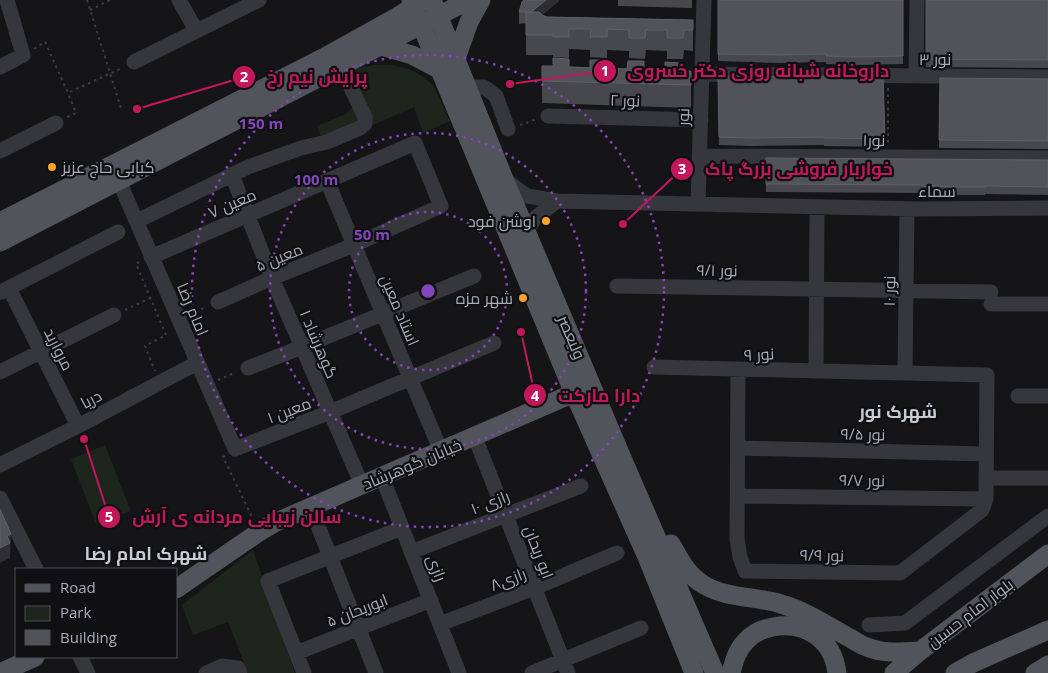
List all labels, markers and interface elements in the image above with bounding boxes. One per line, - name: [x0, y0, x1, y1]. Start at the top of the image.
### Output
- street label: نور ۳: [919, 48, 951, 70]
- callout: داروخانه شبانه روزی دکتر خسروی: [592, 54, 899, 87]
- text: داروخانه شبانه روزی دکتر خسروی: [627, 58, 889, 82]
- callout: پرایش نیم رخ: [231, 60, 377, 93]
- text: 1: [601, 60, 609, 80]
- text: پرایش نیم رخ: [266, 64, 368, 89]
- text: 2: [240, 66, 249, 86]
- street label: نور ۲: [609, 88, 641, 112]
- street label: نور: [672, 108, 694, 127]
- text: 150 m: [239, 113, 283, 133]
- street label: نور۱: [862, 129, 886, 151]
- callout: خواربار فروشی بزرگ پاک: [670, 152, 902, 185]
- place label: کبابی حاج عزیز: [61, 156, 154, 179]
- text: خواربار فروشی بزرگ پاک: [705, 156, 893, 181]
- text: 3: [678, 158, 686, 178]
- marker: کبابی حاج عزیز: [46, 161, 58, 173]
- text: 100 m: [294, 169, 338, 189]
- street label: سماء: [918, 180, 956, 202]
- street label: معین ۷: [204, 183, 260, 223]
- place label: اوشن فود: [468, 210, 536, 232]
- marker: اوشن فود: [540, 215, 552, 227]
- text: 50 m: [354, 224, 390, 244]
- street label: معین ۵: [252, 238, 306, 276]
- street label: نور ۹/۱: [696, 259, 738, 281]
- street label: استاد معین: [375, 271, 425, 349]
- street label: نور ۱۰: [878, 275, 900, 307]
- street label: امام رضا: [171, 279, 214, 339]
- centre of rings: [419, 282, 437, 300]
- place label: شهر مزه: [456, 287, 513, 309]
- marker: شهر مزه: [517, 292, 529, 304]
- street label: گوهرشاد ۱: [295, 306, 343, 382]
- street label: ولیعصر: [553, 311, 591, 362]
- street label: مروارید: [39, 324, 79, 374]
- street label: نور ۹: [743, 342, 775, 366]
- callout: دارا مارکت: [522, 379, 650, 412]
- text: دارا مارکت: [558, 383, 640, 407]
- street label: دریا: [77, 384, 105, 414]
- text: 4: [531, 385, 540, 405]
- street label: معین ۱: [264, 392, 314, 428]
- district label: شهرک نور: [858, 399, 937, 423]
- street label: نور ۹/۵: [840, 423, 886, 445]
- street label: خیابان گوهرشاد: [359, 433, 465, 495]
- street label: نور ۹/۷: [839, 469, 885, 491]
- street label: رازی ۱۰: [467, 485, 513, 519]
- callout: سالن زیبایی مردانه ی آرش: [97, 500, 351, 533]
- text: سالن زیبایی مردانه ی آرش: [132, 504, 342, 528]
- text: 5: [105, 506, 113, 526]
- street label: ابو ریحان: [519, 522, 559, 582]
- district label: شهرک امام رضا: [85, 541, 207, 566]
- street label: نور ۹/۹: [800, 544, 844, 566]
- street label: رازی: [422, 551, 452, 585]
- street label: رازی۸: [487, 562, 529, 596]
- legend: [15, 568, 178, 658]
- street label: بلوار امام حسین: [922, 573, 1018, 654]
- text: Road: [60, 577, 96, 597]
- street label: ابوریحان ۵: [323, 588, 391, 632]
- text: Park: [60, 602, 91, 622]
- text: Building: [60, 627, 117, 647]

